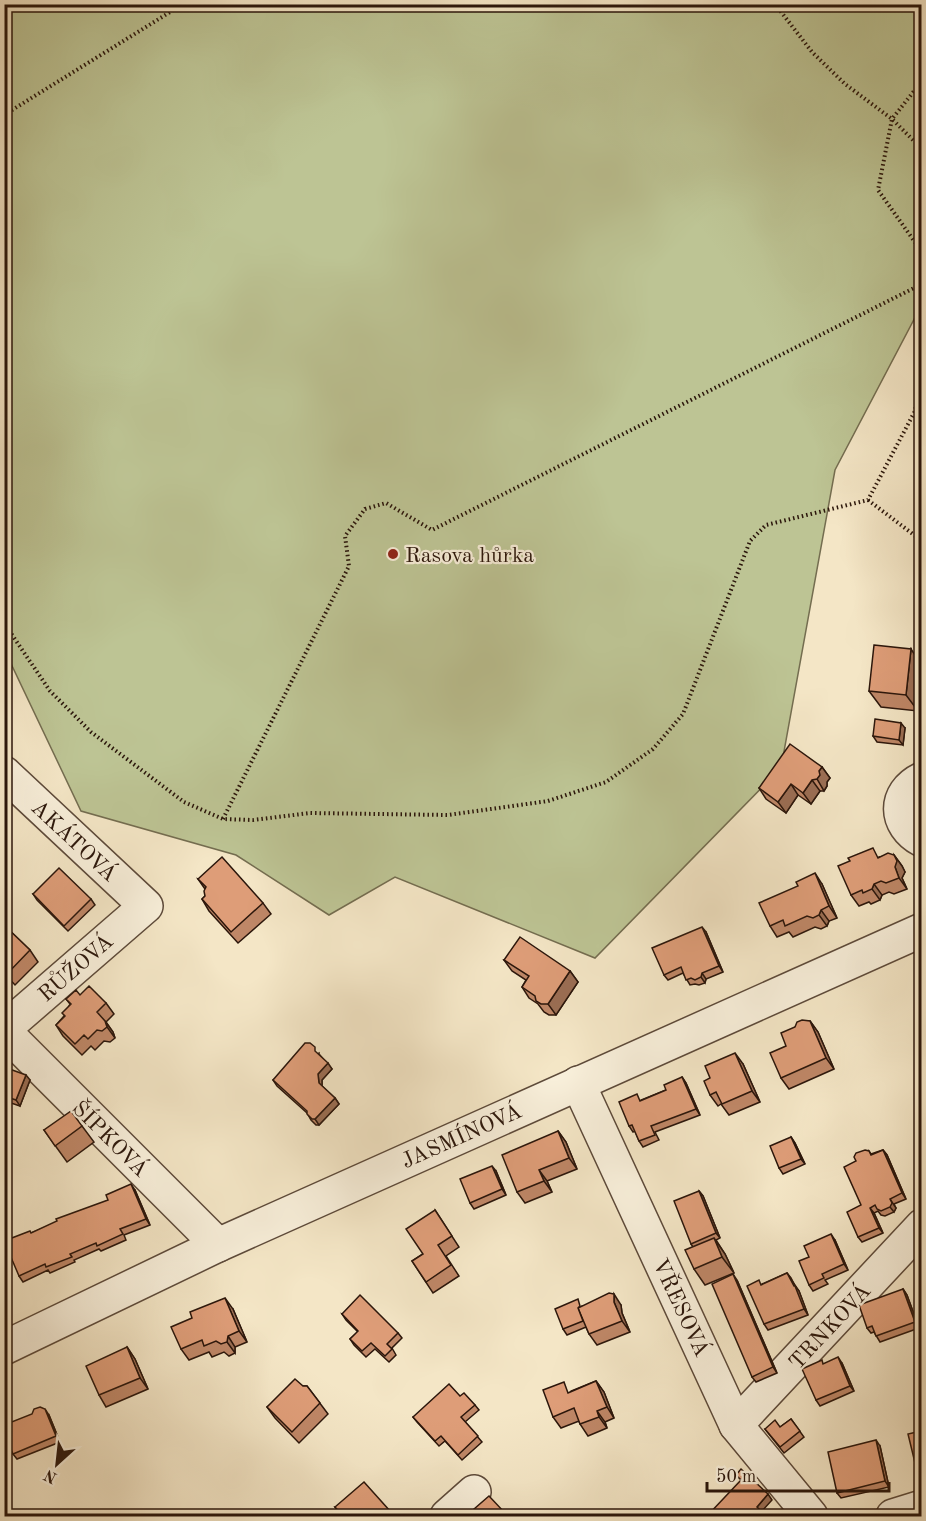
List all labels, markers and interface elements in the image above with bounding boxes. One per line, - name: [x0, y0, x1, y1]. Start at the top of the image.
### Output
- place label: Rasova hůrka: [405, 545, 534, 567]
- marker: Rasova hůrka: [386, 547, 400, 561]
- street label: AKÁTOVÁ: [27, 794, 123, 887]
- street label: RŮŽOVÁ: [32, 927, 118, 1007]
- street label: ŠÍPKOVÁ: [67, 1095, 154, 1182]
- street label: JASMÍNOVÁ: [397, 1098, 525, 1173]
- street label: VŘESOVÁ: [648, 1254, 715, 1361]
- street label: TRNKOVÁ: [783, 1278, 876, 1375]
- north arrow: [27, 1434, 87, 1494]
- scale bar: [707, 1455, 888, 1493]
- text: N: [41, 1465, 60, 1485]
- text: 50 m: [716, 1468, 756, 1486]

